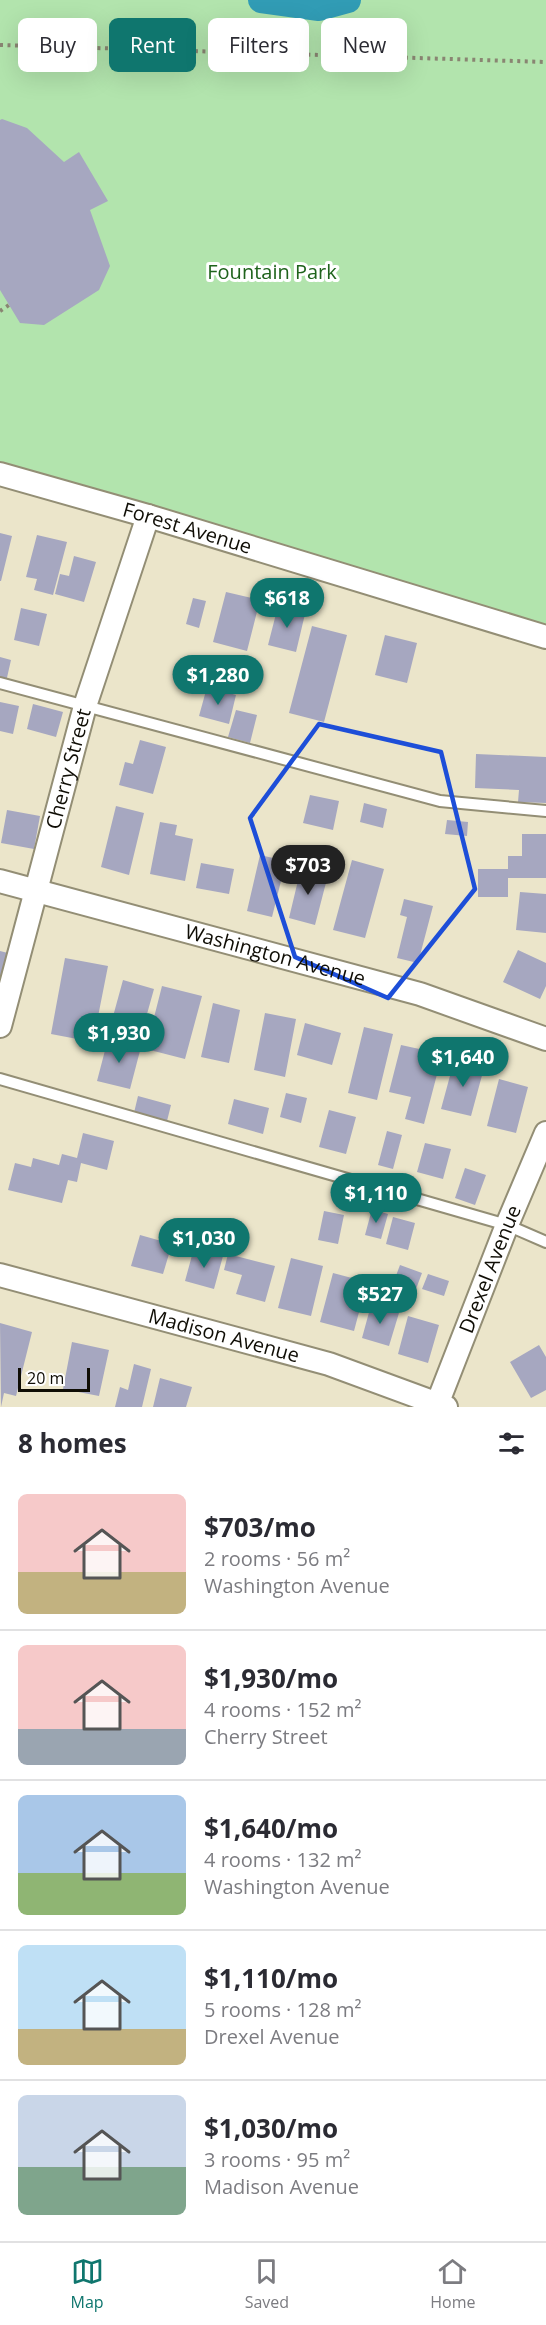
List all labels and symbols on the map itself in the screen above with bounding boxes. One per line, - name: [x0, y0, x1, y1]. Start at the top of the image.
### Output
- park label: Fountain Park: [207, 258, 337, 285]
- street label: Forest Avenue: [120, 496, 255, 560]
- pin: $618: [251, 578, 323, 629]
- pin: $1,280: [169, 655, 267, 706]
- street label: Cherry Street: [39, 706, 97, 832]
- pin: $703: [272, 845, 344, 896]
- street label: Washington Avenue: [182, 917, 369, 992]
- pin: $1,930: [70, 1013, 168, 1064]
- pin: $1,640: [414, 1037, 512, 1088]
- pin: $1,110: [327, 1173, 425, 1224]
- street label: Drexel Avenue: [452, 1201, 527, 1337]
- pin: $1,030: [155, 1218, 253, 1269]
- pin: $527: [344, 1274, 416, 1325]
- street label: Madison Avenue: [146, 1302, 302, 1368]
- scale bar: [18, 1365, 90, 1392]

